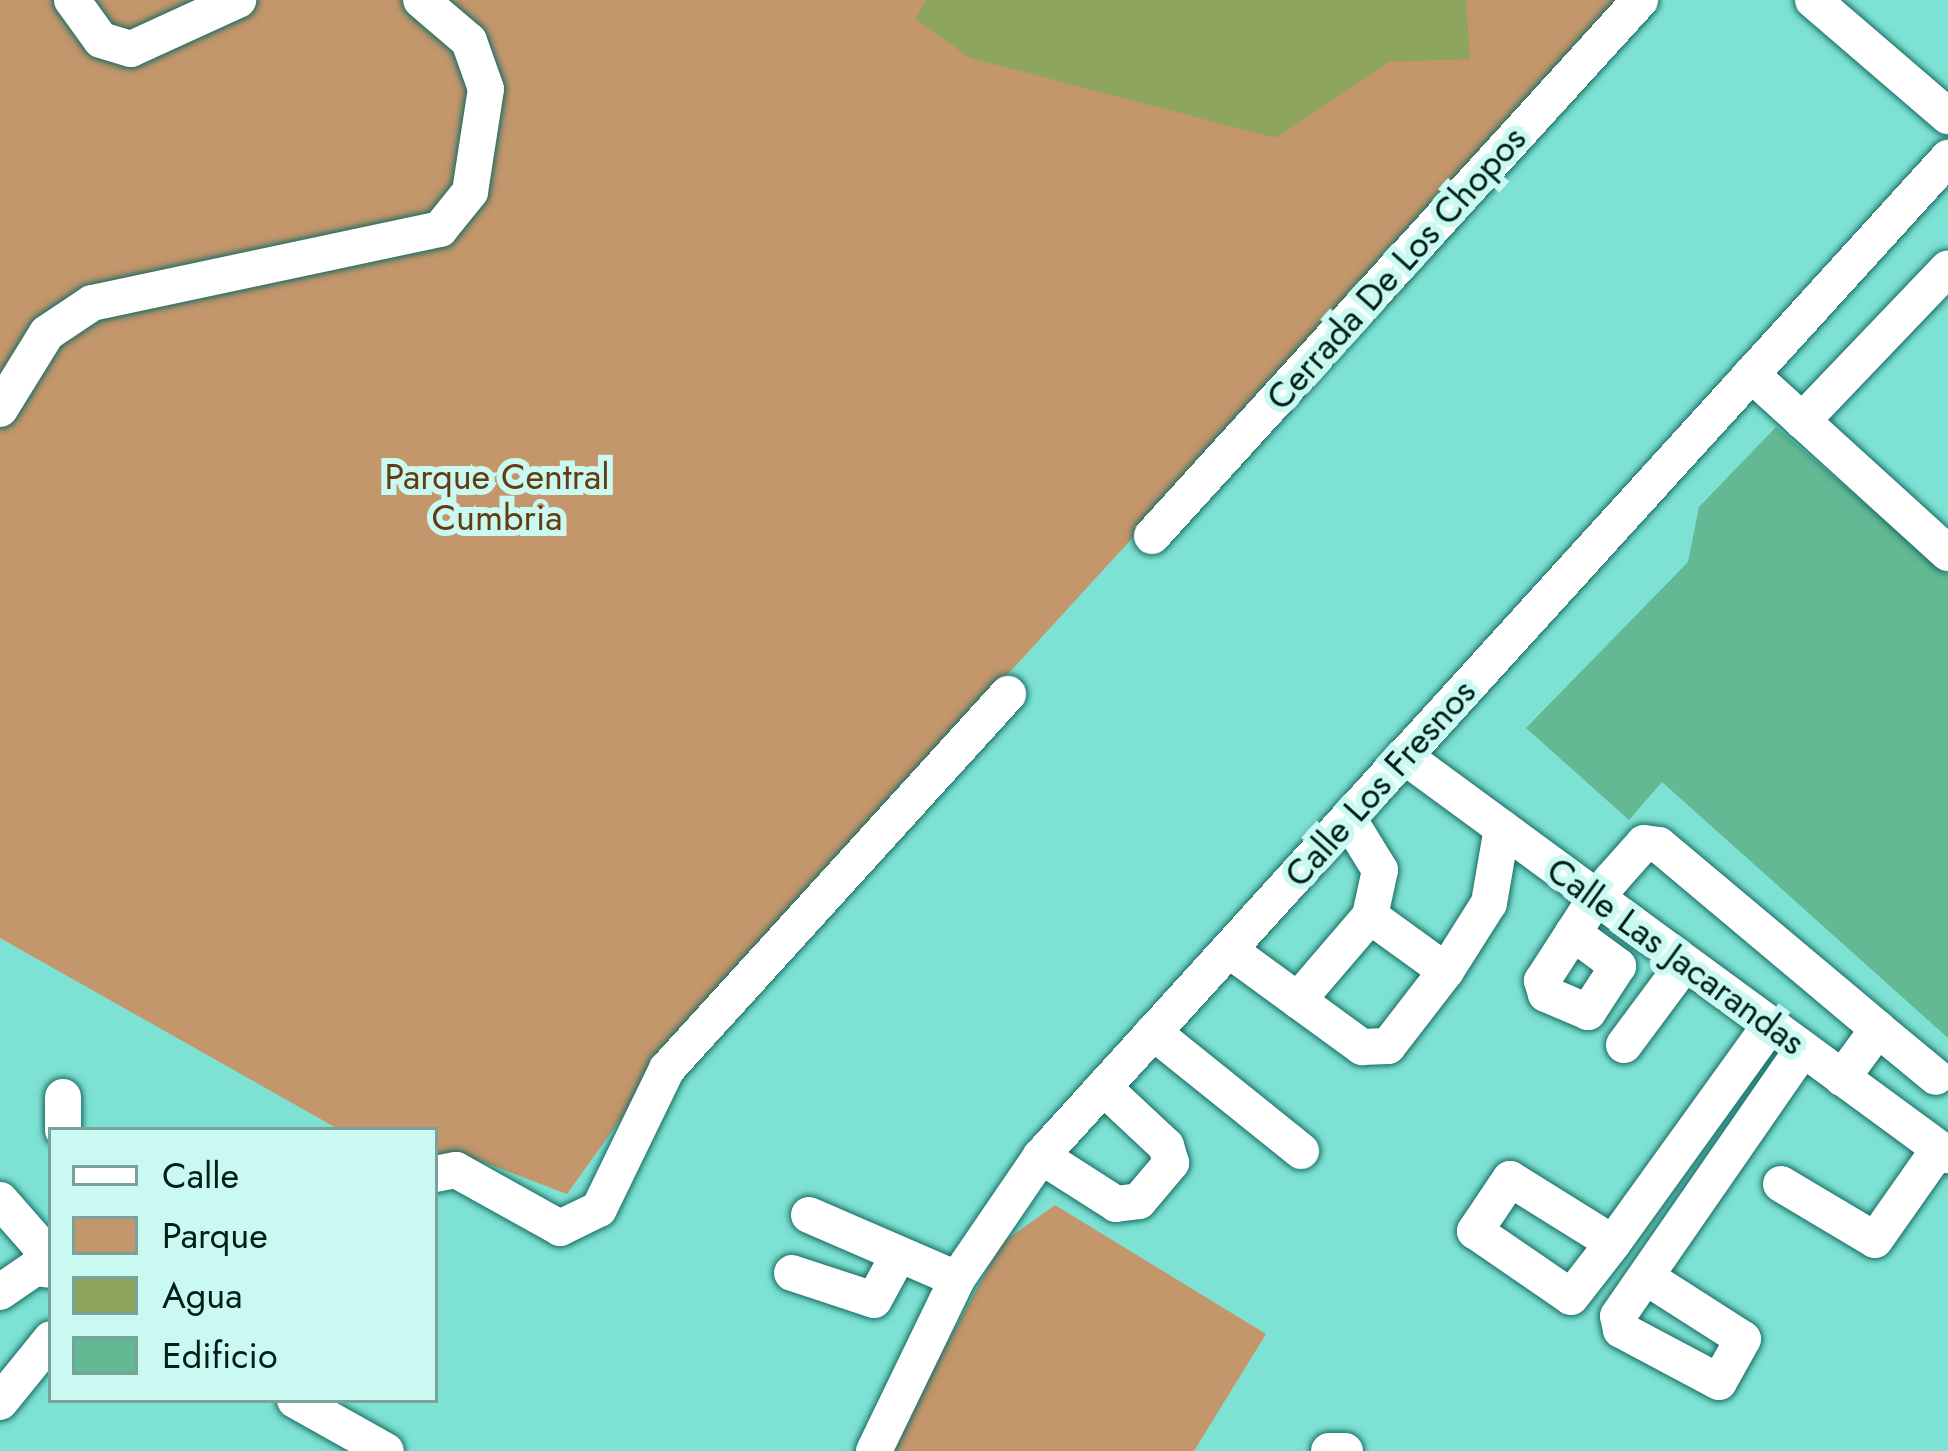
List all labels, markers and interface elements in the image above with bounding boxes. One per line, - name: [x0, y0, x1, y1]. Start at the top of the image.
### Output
- street label: Cerrada De Los Chopos: [1257, 117, 1535, 419]
- park label: Parque Central Cumbria: [384, 454, 610, 539]
- street label: Calle Los Fresnos: [1276, 670, 1484, 896]
- street label: Calle Las Jacarandas: [1539, 848, 1813, 1064]
- legend: [48, 1127, 438, 1403]
- text: Calle: [162, 1149, 239, 1201]
- text: Parque: [162, 1209, 268, 1261]
- text: Agua: [162, 1269, 243, 1321]
- text: Edificio: [162, 1329, 278, 1381]

